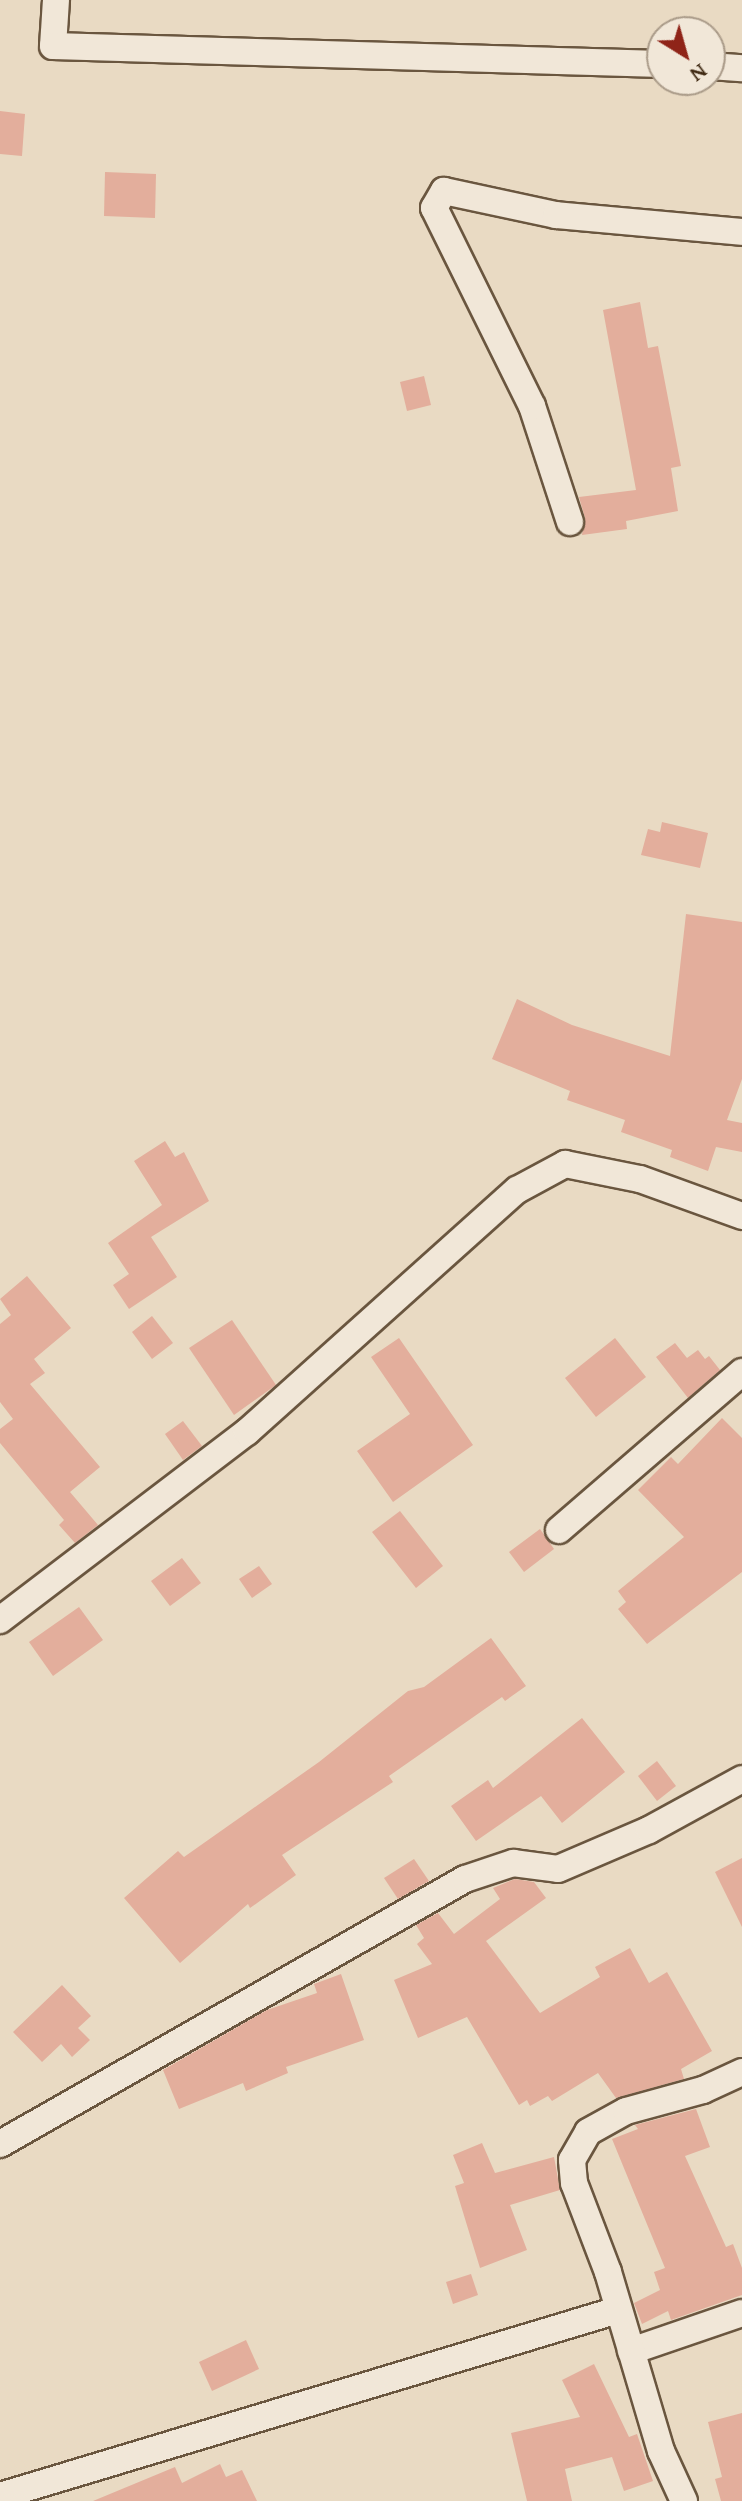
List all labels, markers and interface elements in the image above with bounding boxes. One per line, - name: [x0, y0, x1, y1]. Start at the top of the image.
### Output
- north arrow: [646, 16, 726, 96]
- text: N: [684, 56, 715, 91]

